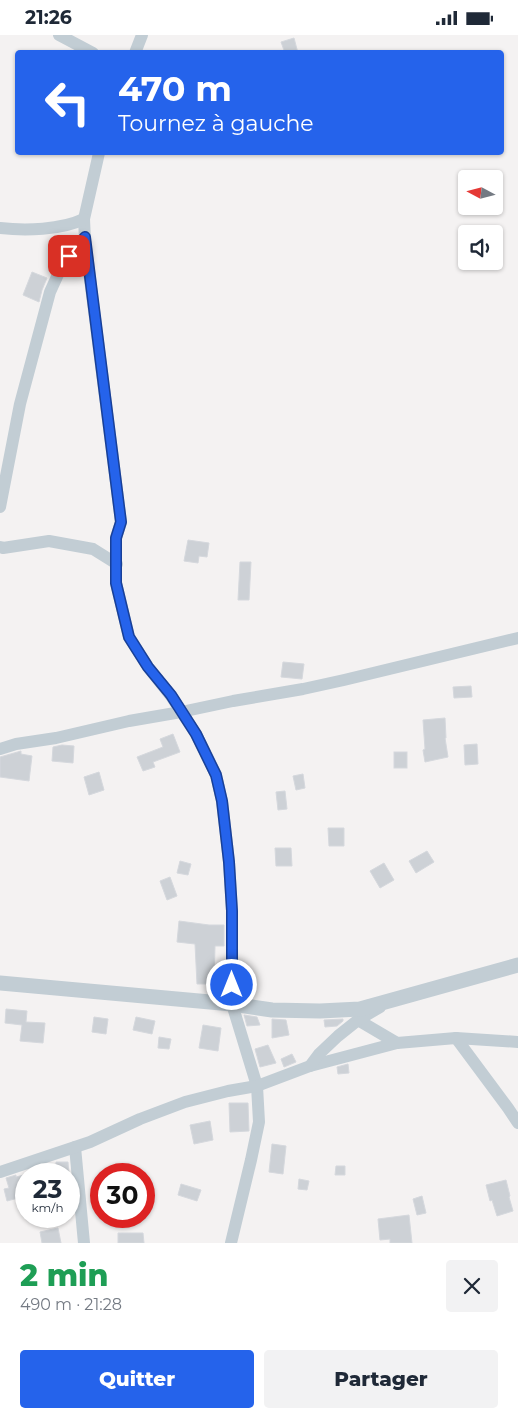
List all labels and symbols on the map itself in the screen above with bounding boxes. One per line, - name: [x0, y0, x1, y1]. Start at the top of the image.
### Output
- north arrow: [458, 170, 502, 215]
- pin: [48, 235, 90, 277]
- position arrow: [205, 958, 257, 1010]
- speed limit sign: 30: [90, 1163, 155, 1228]

